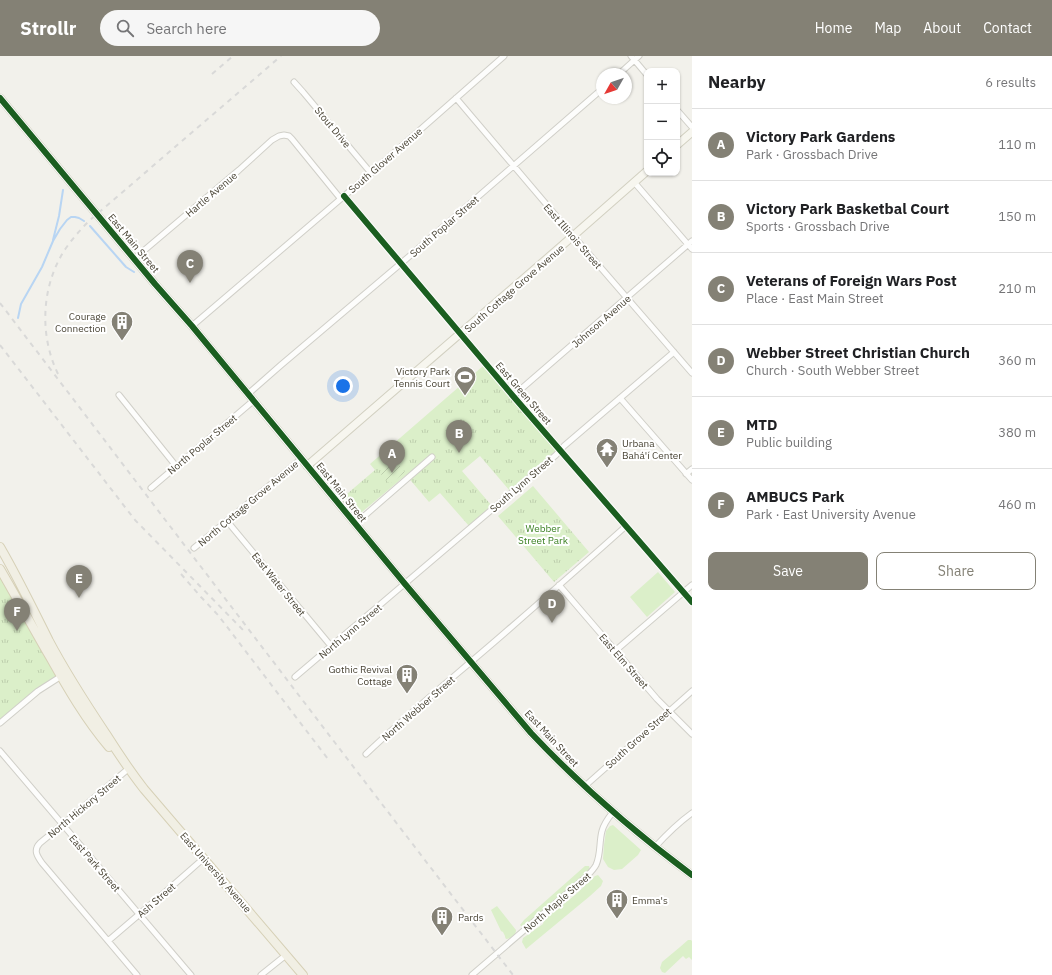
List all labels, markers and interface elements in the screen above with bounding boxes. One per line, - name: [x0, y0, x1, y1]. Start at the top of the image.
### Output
- search box: [100, 10, 380, 46]
- text: Strollr: [20, 16, 76, 40]
- icon: search: [114, 17, 136, 39]
- text: Search here: [146, 19, 227, 38]
- text: Home: [815, 19, 852, 37]
- text: Map: [874, 19, 901, 37]
- text: About: [923, 19, 961, 37]
- text: Contact: [983, 19, 1032, 37]
- north arrow: [596, 68, 632, 104]
- map controls: [644, 68, 680, 176]
- button: +: [644, 68, 680, 104]
- text: Nearby: [708, 71, 766, 93]
- text: 6 results: [985, 74, 1036, 91]
- street label: Stout Drive: [312, 104, 354, 151]
- button: −: [644, 104, 680, 140]
- street label: South Glover Avenue: [346, 124, 425, 196]
- text: Victory Park Gardens: [746, 127, 895, 146]
- text: A: [717, 136, 725, 153]
- text: 110 m: [998, 136, 1036, 153]
- button: locate: [644, 140, 680, 176]
- text: Park · Grossbach Drive: [746, 146, 878, 163]
- street label: Hartle Avenue: [183, 169, 240, 220]
- street label: South Poplar Street: [407, 192, 482, 260]
- text: Victory Park Basketbal Court: [746, 199, 949, 218]
- street label: East Illinois Street: [541, 201, 605, 272]
- text: B: [717, 208, 725, 225]
- text: 150 m: [998, 208, 1036, 225]
- street label: East Main Street: [105, 211, 162, 276]
- text: Sports · Grossbach Drive: [746, 218, 890, 235]
- street label: South Cottage Grove Avenue: [462, 241, 567, 335]
- pin: C: [177, 250, 203, 283]
- text: Veterans of Foreign Wars Post: [746, 271, 957, 290]
- text: C: [717, 280, 725, 297]
- text: 210 m: [998, 280, 1036, 297]
- text: Place · East Main Street: [746, 290, 884, 307]
- street label: Johnson Avenue: [569, 292, 634, 351]
- building icon: Courage Connection: [109, 309, 135, 342]
- place label: Courage Connection: [55, 310, 107, 335]
- text: Webber Street Christian Church: [746, 343, 970, 362]
- text: D: [716, 352, 726, 369]
- text: 360 m: [998, 352, 1036, 369]
- street label: East Green Street: [493, 359, 555, 428]
- text: Church · South Webber Street: [746, 362, 919, 379]
- sports icon: Victory Park Tennis Court: [452, 364, 478, 397]
- place label: Victory Park Tennis Court: [394, 365, 451, 390]
- your location: [333, 376, 353, 396]
- street label: North Poplar Street: [165, 411, 240, 477]
- text: MTD: [746, 415, 778, 434]
- pin: B: [446, 420, 472, 453]
- text: E: [717, 424, 725, 441]
- text: 380 m: [998, 424, 1036, 441]
- text: Public building: [746, 434, 832, 451]
- temple icon: Urbana Bahá'í Center: [594, 436, 620, 469]
- place label: Urbana Bahá'í Center: [622, 437, 682, 462]
- pin: A: [379, 440, 405, 473]
- street label: South Lynn Street: [487, 453, 556, 515]
- street label: North Cottage Grove Avenue: [195, 457, 302, 549]
- street label: East Main Street: [314, 460, 370, 525]
- text: AMBUCS Park: [746, 487, 845, 506]
- text: F: [717, 496, 725, 513]
- text: 460 m: [998, 496, 1036, 513]
- text: Park · East University Avenue: [746, 506, 916, 523]
- park label: Webber Street Park: [518, 522, 569, 547]
- street label: East Water Street: [249, 550, 309, 619]
- button: Save: [708, 552, 868, 590]
- button: Share: [876, 552, 1036, 590]
- pin: E: [66, 565, 92, 598]
- pin: D: [539, 590, 565, 623]
- pin: F: [4, 598, 30, 631]
- street label: North Lynn Street: [316, 601, 385, 662]
- street label: East Elm Street: [596, 631, 651, 692]
- building icon: Gothic Revival Cottage: [394, 662, 420, 695]
- place label: Gothic Revival Cottage: [328, 663, 393, 688]
- street label: North Webber Street: [379, 673, 458, 744]
- street label: South Grove Street: [602, 705, 675, 772]
- street label: East Main Street: [522, 707, 582, 770]
- street label: North Hickory Street: [45, 772, 124, 841]
- street label: East University Avenue: [177, 829, 254, 916]
- street label: East Park Street: [66, 832, 123, 895]
- street label: North Maple Street: [521, 869, 594, 935]
- street label: Ash Street: [134, 880, 179, 921]
- building icon: Emma's: [604, 887, 630, 920]
- place label: Emma's: [632, 894, 668, 907]
- building icon: Pards: [429, 904, 455, 937]
- place label: Pards: [458, 911, 484, 924]

